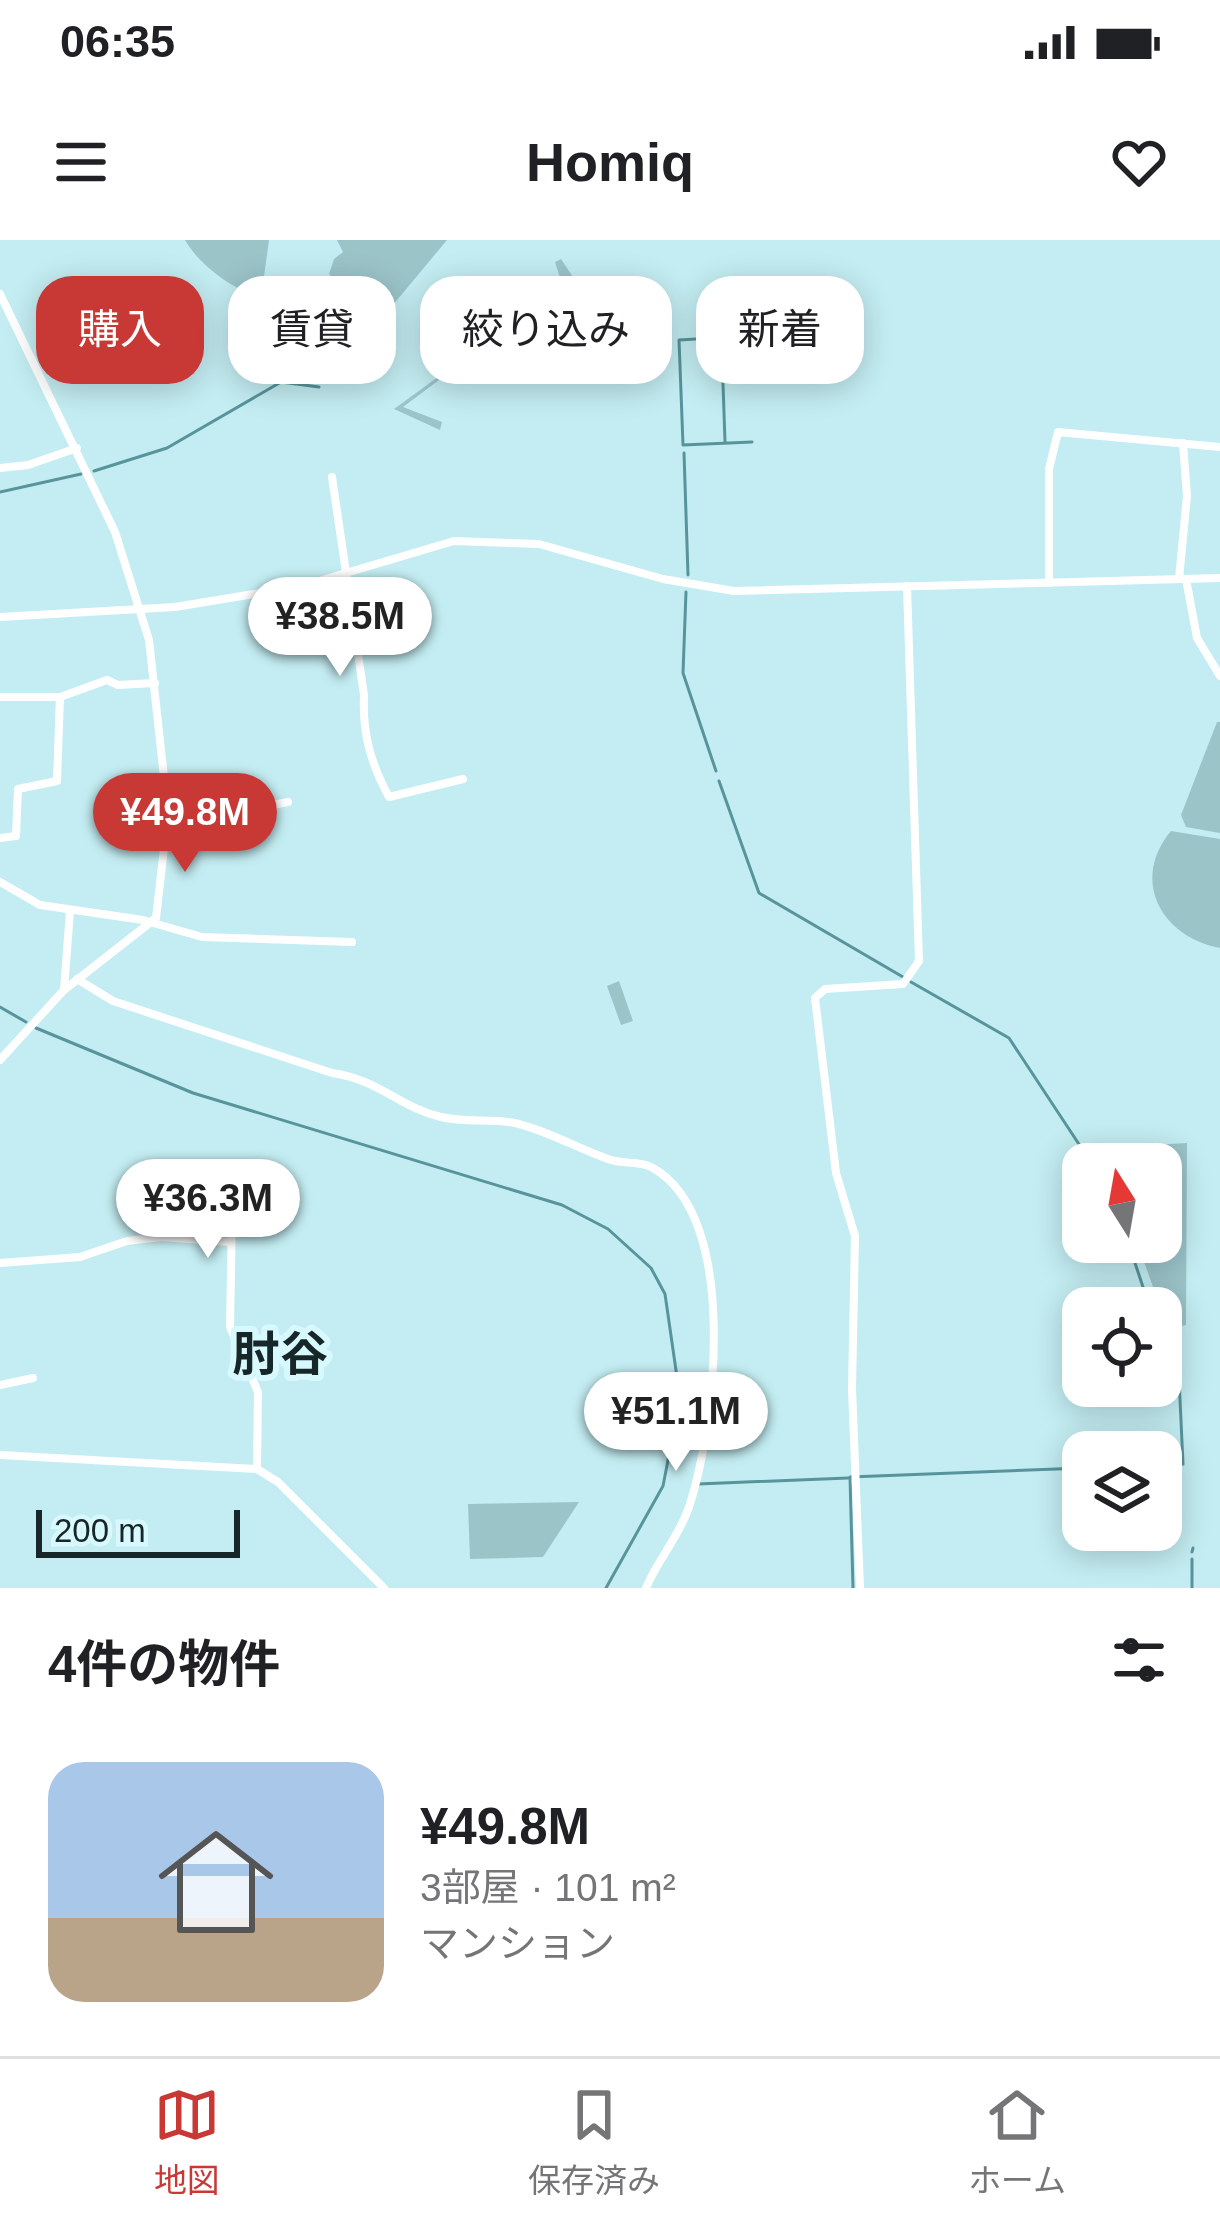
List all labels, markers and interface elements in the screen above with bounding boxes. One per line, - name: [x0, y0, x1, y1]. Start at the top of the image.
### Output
- text: 06:35: [60, 16, 175, 67]
- icon: menu: [48, 129, 114, 195]
- icon: heart: [1106, 129, 1172, 195]
- text: Homiq: [526, 132, 694, 192]
- chip: 購入: [36, 276, 204, 384]
- chip: 賃貸: [228, 276, 396, 384]
- chip: 絞り込み: [420, 276, 672, 384]
- chip: 新着: [696, 276, 864, 384]
- pin: ¥38.5M: [242, 577, 438, 679]
- text: ¥38.5M: [275, 594, 405, 637]
- pin: ¥49.8M: [87, 773, 283, 875]
- text: ¥49.8M: [120, 790, 250, 833]
- north arrow: [1062, 1143, 1182, 1263]
- map controls: [1062, 1143, 1182, 1551]
- pin: ¥36.3M: [110, 1159, 306, 1261]
- text: ¥36.3M: [143, 1176, 273, 1219]
- button: locate: [1062, 1287, 1182, 1407]
- district label: 肘谷: [232, 1328, 328, 1381]
- pin: ¥51.1M: [578, 1372, 774, 1474]
- text: ¥51.1M: [611, 1389, 741, 1432]
- button: layers: [1062, 1431, 1182, 1551]
- scale bar: [36, 1504, 240, 1557]
- text: 200 m: [54, 1512, 146, 1549]
- icon: filters: [1106, 1627, 1172, 1693]
- text: 4件の物件: [48, 1636, 280, 1693]
- text: ¥49.8M: [420, 1798, 590, 1855]
- icon: home: [144, 1810, 288, 1954]
- text: 3部屋 · 101 m²: [420, 1866, 676, 1909]
- text: マンション: [420, 1922, 615, 1965]
- tab: 地図: [154, 2082, 220, 2202]
- tab: 保存済み: [528, 2082, 660, 2202]
- tab: ホーム: [968, 2082, 1066, 2202]

